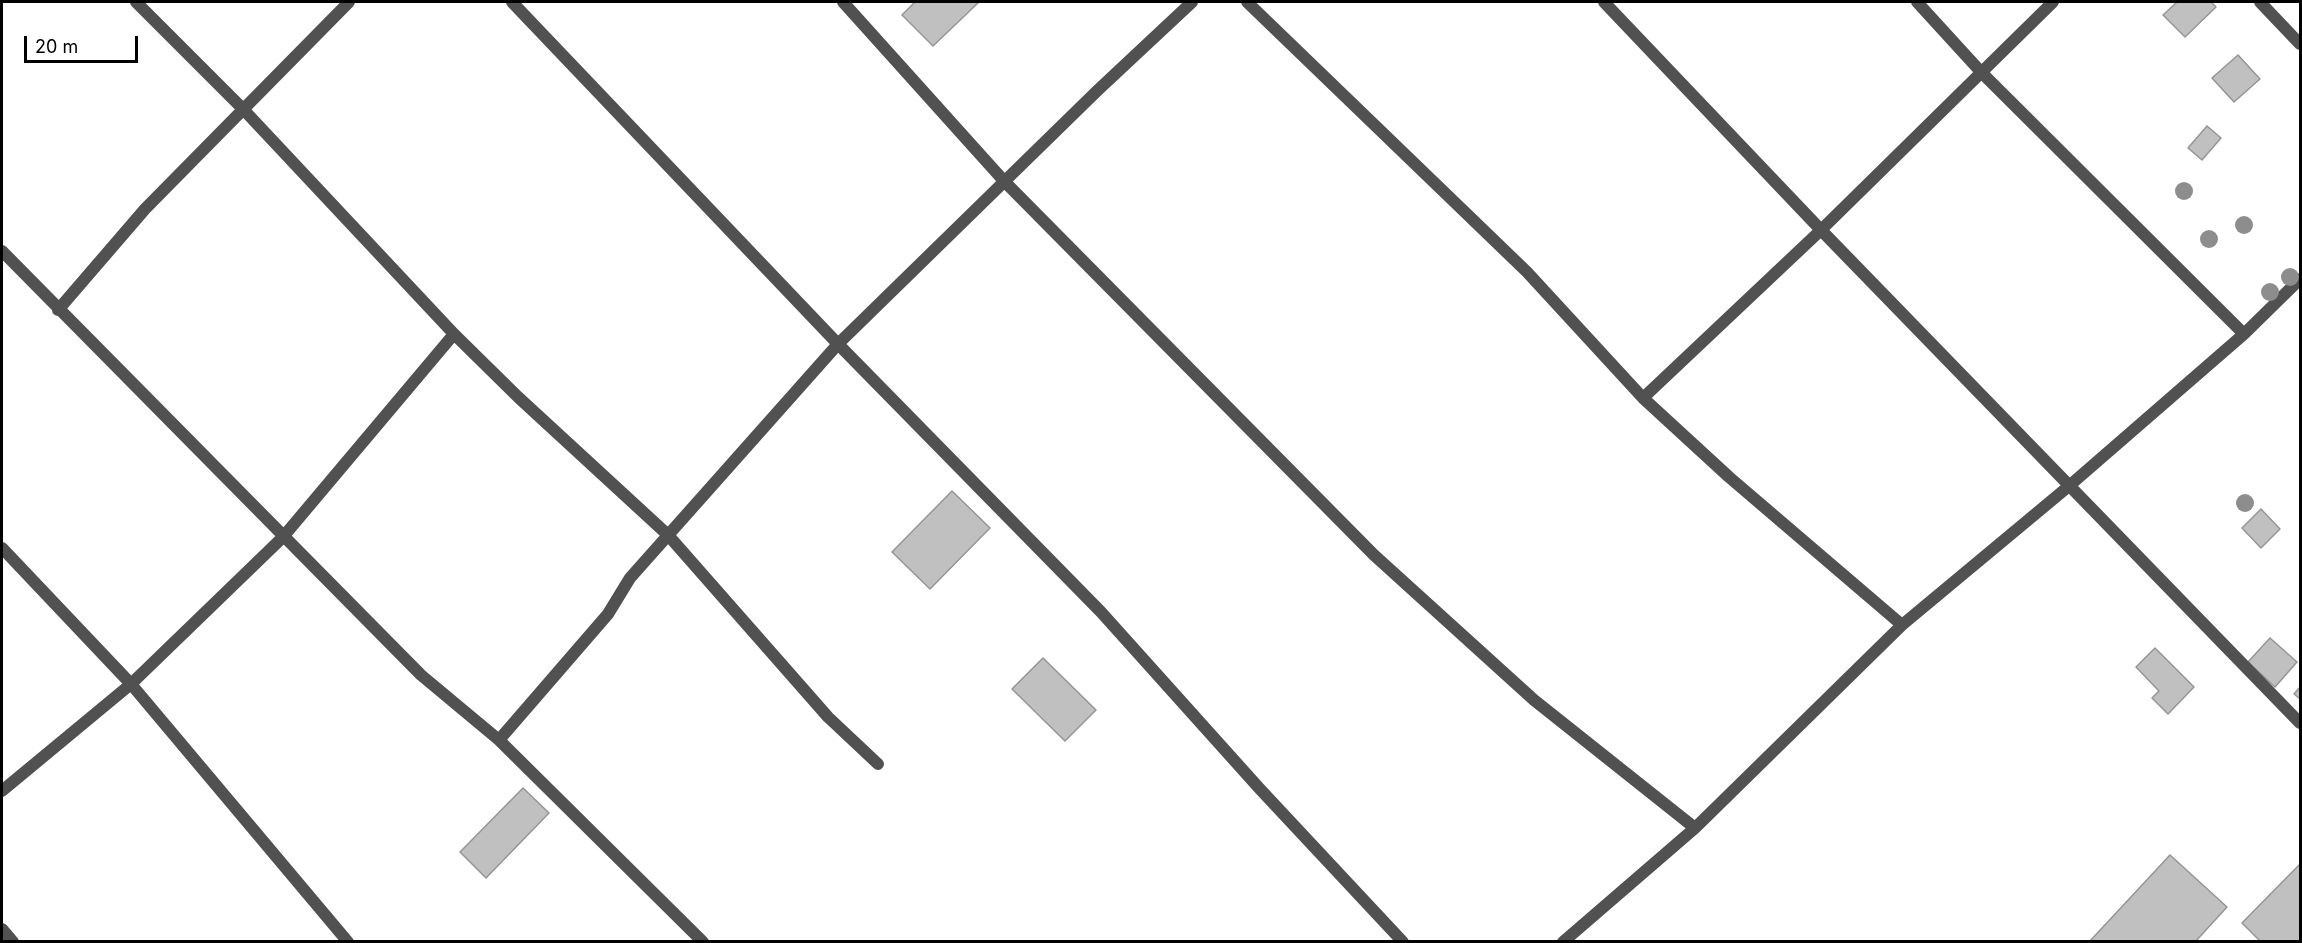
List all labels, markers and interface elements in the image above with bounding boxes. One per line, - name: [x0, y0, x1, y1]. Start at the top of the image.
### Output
- scale bar: [27, 24, 141, 62]
- text: 20 m: [35, 36, 78, 57]

